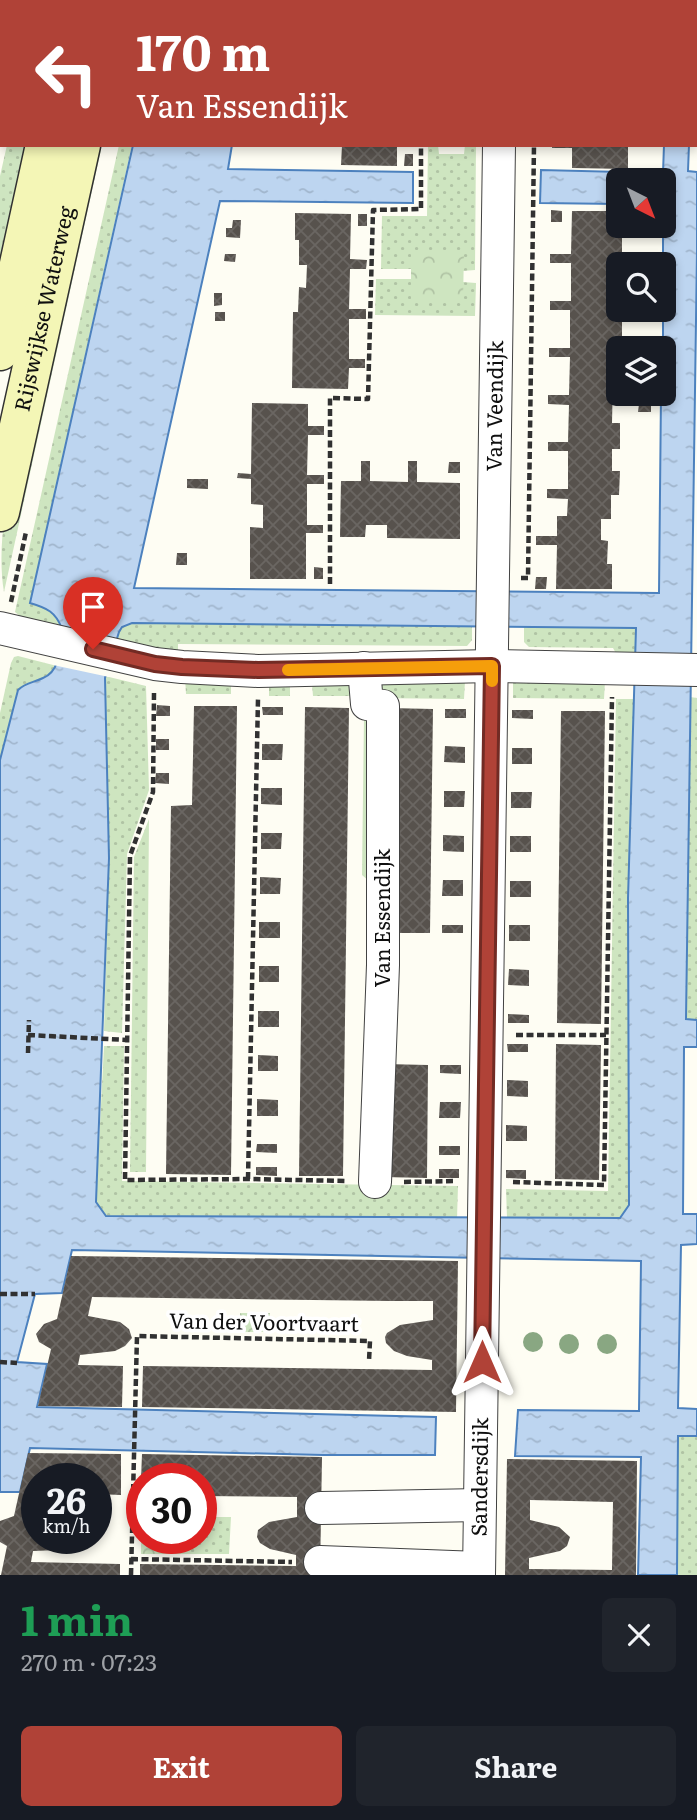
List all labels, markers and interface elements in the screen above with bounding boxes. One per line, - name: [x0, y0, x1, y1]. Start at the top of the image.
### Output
- text: 170 m: [136, 13, 270, 86]
- icon: left: [21, 28, 112, 119]
- text: Van Essendijk: [136, 80, 348, 128]
- north arrow: [606, 168, 676, 238]
- map controls: [606, 168, 676, 406]
- street label: Rijswijkse Waterweg: [5, 202, 80, 414]
- button: search: [606, 252, 676, 322]
- button: layers: [606, 336, 676, 406]
- street label: Van Veendijk: [476, 340, 509, 472]
- pin: [63, 577, 123, 649]
- icon: arrive: [74, 588, 112, 626]
- street label: Van Essendijk: [365, 848, 396, 987]
- street label: Van der Voortvaart: [169, 1303, 360, 1338]
- position arrow: [445, 1325, 519, 1399]
- street label: Sandersdijk: [462, 1417, 494, 1537]
- speed limit sign: 30: [126, 1463, 217, 1554]
- text: 26: [47, 1473, 86, 1525]
- text: km/h: [43, 1512, 90, 1539]
- text: 1 min: [21, 1587, 133, 1649]
- button: close: [602, 1598, 676, 1672]
- text: 270 m · 07:23: [21, 1644, 157, 1678]
- button: Exit: [21, 1726, 342, 1806]
- button: Share: [356, 1726, 676, 1806]

